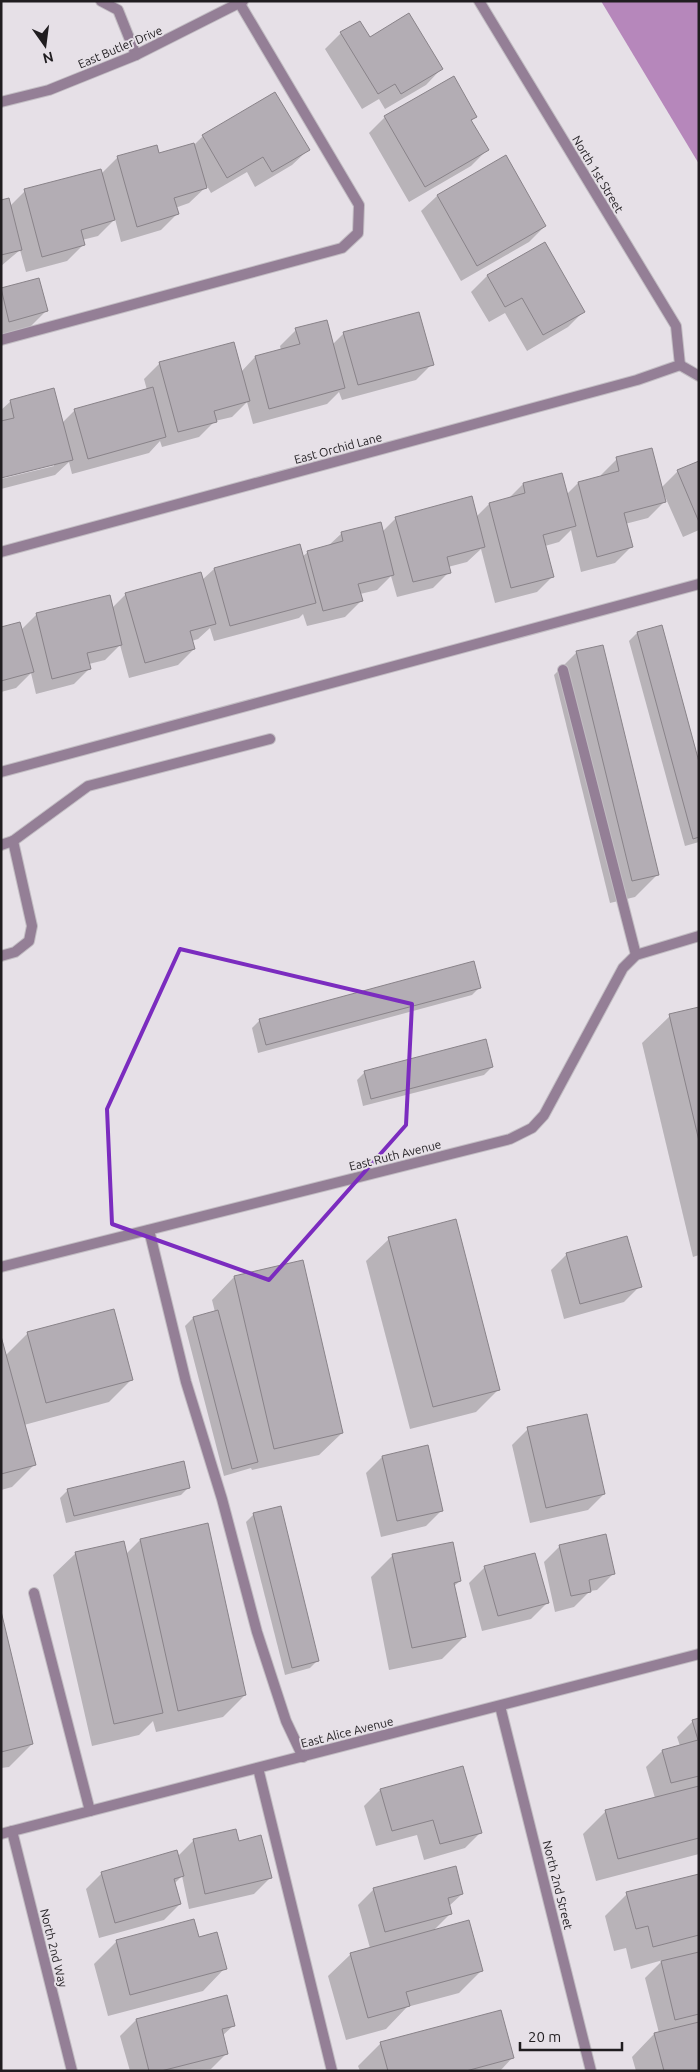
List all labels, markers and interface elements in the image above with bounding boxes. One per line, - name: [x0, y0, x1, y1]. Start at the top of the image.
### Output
- north arrow: [20, 20, 70, 70]
- street label: East Butler Drive: [76, 23, 164, 71]
- text: N: [41, 49, 55, 67]
- street label: North 1st Street: [570, 133, 626, 215]
- street label: East Orchid Lane: [293, 430, 383, 466]
- street label: East Ruth Avenue: [348, 1137, 442, 1173]
- street label: East Alice Avenue: [299, 1714, 395, 1750]
- street label: North 2nd Street: [541, 1839, 575, 1931]
- street label: North 2nd Way: [38, 1907, 70, 1989]
- scale bar: [520, 2020, 622, 2052]
- text: 20 m: [528, 2028, 561, 2045]

